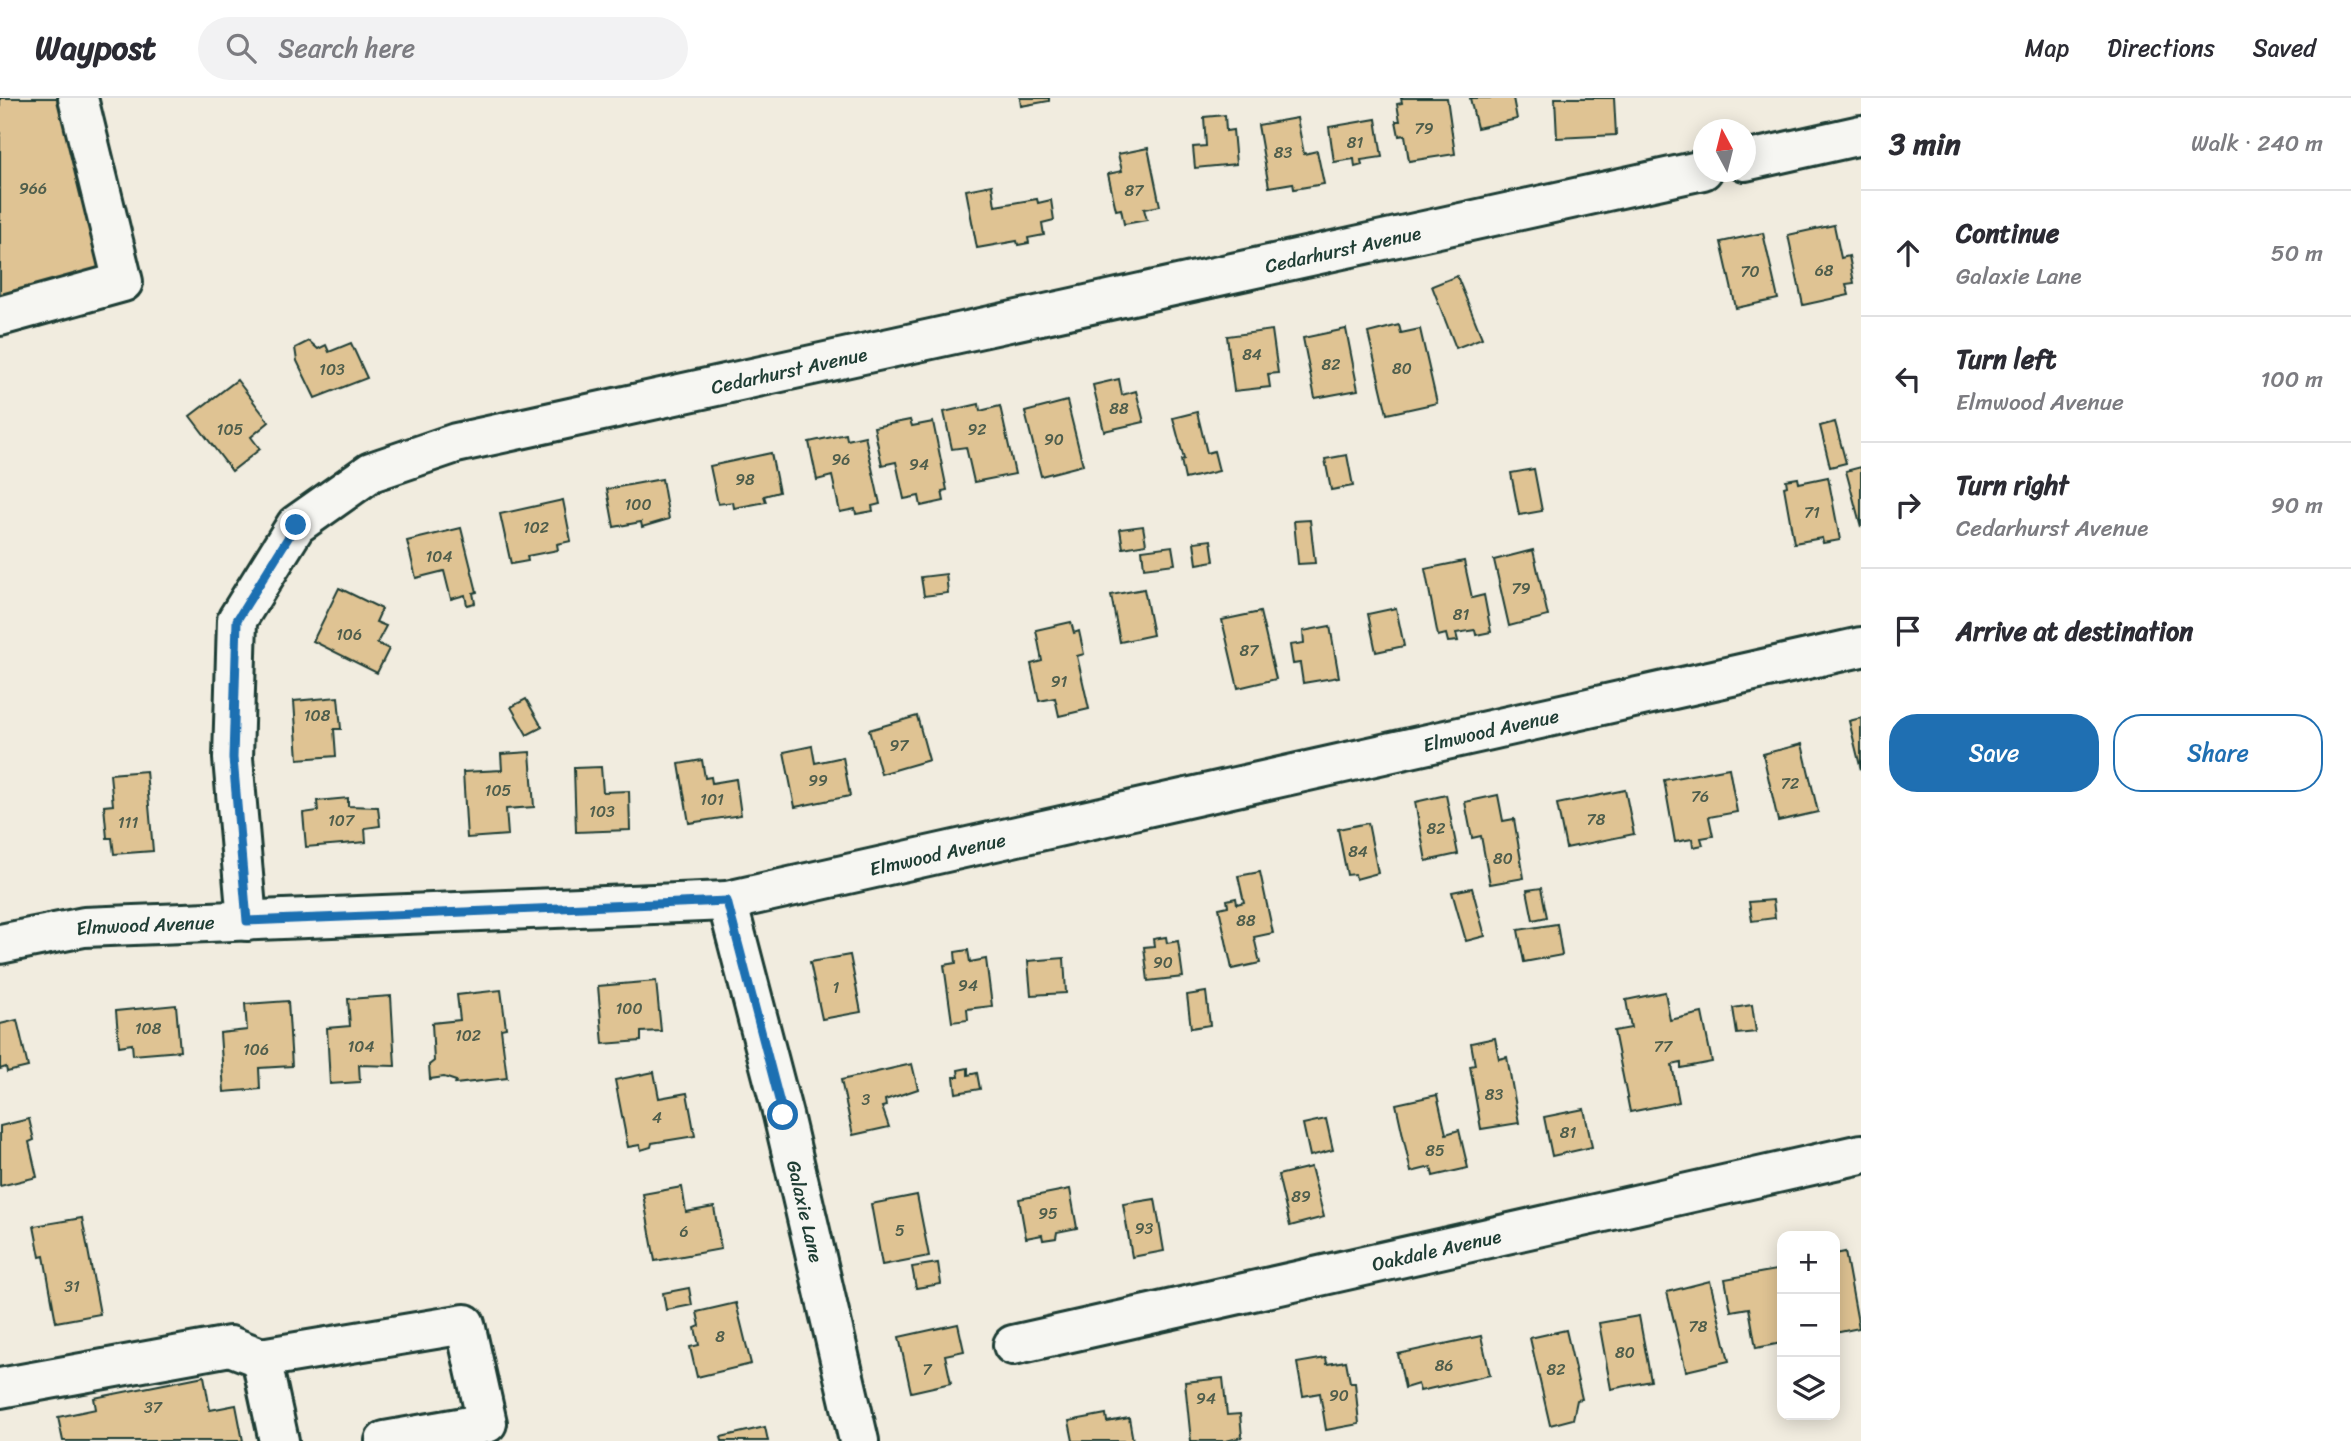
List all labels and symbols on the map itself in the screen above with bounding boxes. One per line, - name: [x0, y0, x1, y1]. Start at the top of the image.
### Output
- house number: 79: [1415, 114, 1434, 143]
- north arrow: [1693, 119, 1756, 182]
- house number: 81: [1347, 128, 1363, 157]
- house number: 83: [1274, 138, 1292, 167]
- house number: 966: [19, 174, 47, 203]
- house number: 87: [1125, 176, 1144, 205]
- street label: Cedarhurst Avenue: [1262, 216, 1424, 282]
- house number: 68: [1815, 256, 1834, 285]
- house number: 70: [1740, 257, 1760, 286]
- street label: Cedarhurst Avenue: [708, 337, 870, 404]
- house number: 84: [1242, 340, 1262, 369]
- house number: 82: [1322, 350, 1340, 379]
- house number: 80: [1392, 354, 1412, 383]
- house number: 103: [319, 355, 345, 384]
- house number: 88: [1109, 394, 1129, 423]
- house number: 105: [217, 415, 244, 444]
- house number: 92: [967, 415, 987, 444]
- house number: 90: [1044, 425, 1064, 454]
- house number: 96: [832, 445, 850, 474]
- house number: 94: [909, 450, 929, 479]
- house number: 98: [735, 465, 755, 494]
- house number: 100: [624, 490, 652, 519]
- house number: 71: [1804, 498, 1820, 527]
- route end: [280, 509, 311, 540]
- house number: 102: [523, 513, 549, 542]
- house number: 104: [426, 542, 452, 571]
- house number: 79: [1512, 574, 1531, 603]
- house number: 81: [1453, 600, 1469, 629]
- house number: 106: [336, 620, 362, 649]
- house number: 87: [1240, 636, 1259, 665]
- house number: 91: [1051, 667, 1067, 696]
- street label: Elmwood Avenue: [1420, 699, 1562, 762]
- house number: 108: [304, 701, 331, 730]
- house number: 97: [890, 731, 909, 760]
- house number: 99: [808, 766, 828, 795]
- house number: 72: [1781, 769, 1799, 798]
- house number: 105: [485, 776, 512, 805]
- house number: 76: [1691, 782, 1709, 811]
- house number: 101: [700, 785, 724, 814]
- house number: 103: [589, 797, 615, 826]
- house number: 78: [1587, 805, 1606, 834]
- house number: 107: [328, 806, 355, 835]
- house number: 111: [118, 808, 138, 837]
- house number: 82: [1427, 814, 1445, 843]
- street label: Elmwood Avenue: [866, 823, 1009, 886]
- house number: 84: [1348, 837, 1368, 866]
- house number: 80: [1493, 844, 1513, 873]
- street label: Elmwood Avenue: [73, 906, 215, 945]
- house number: 88: [1236, 906, 1256, 935]
- house number: 90: [1153, 948, 1173, 977]
- house number: 94: [958, 971, 978, 1000]
- house number: 1: [833, 973, 840, 1002]
- house number: 100: [615, 994, 643, 1023]
- house number: 108: [135, 1014, 162, 1043]
- house number: 102: [455, 1021, 481, 1050]
- house number: 104: [348, 1032, 374, 1061]
- house number: 77: [1654, 1032, 1673, 1061]
- house number: 106: [243, 1035, 269, 1064]
- house number: 83: [1485, 1080, 1503, 1109]
- house number: 3: [862, 1085, 871, 1114]
- route start: [767, 1099, 798, 1130]
- house number: 4: [652, 1103, 662, 1132]
- house number: 81: [1560, 1118, 1576, 1147]
- house number: 85: [1425, 1136, 1445, 1165]
- street label: Galaxie Lane: [777, 1157, 833, 1266]
- house number: 89: [1291, 1182, 1311, 1211]
- house number: 95: [1038, 1199, 1058, 1228]
- house number: 93: [1135, 1214, 1154, 1243]
- house number: 5: [895, 1216, 905, 1245]
- house number: 6: [679, 1217, 689, 1246]
- street label: Oakdale Avenue: [1369, 1220, 1504, 1281]
- house number: 31: [64, 1272, 80, 1301]
- house number: 78: [1689, 1312, 1708, 1341]
- house number: 8: [715, 1322, 725, 1351]
- house number: 80: [1615, 1338, 1635, 1367]
- house number: 86: [1435, 1351, 1453, 1380]
- house number: 7: [922, 1355, 932, 1384]
- house number: 82: [1547, 1355, 1565, 1384]
- house number: 90: [1329, 1381, 1349, 1410]
- house number: 94: [1196, 1384, 1216, 1413]
- house number: 37: [144, 1393, 163, 1422]

